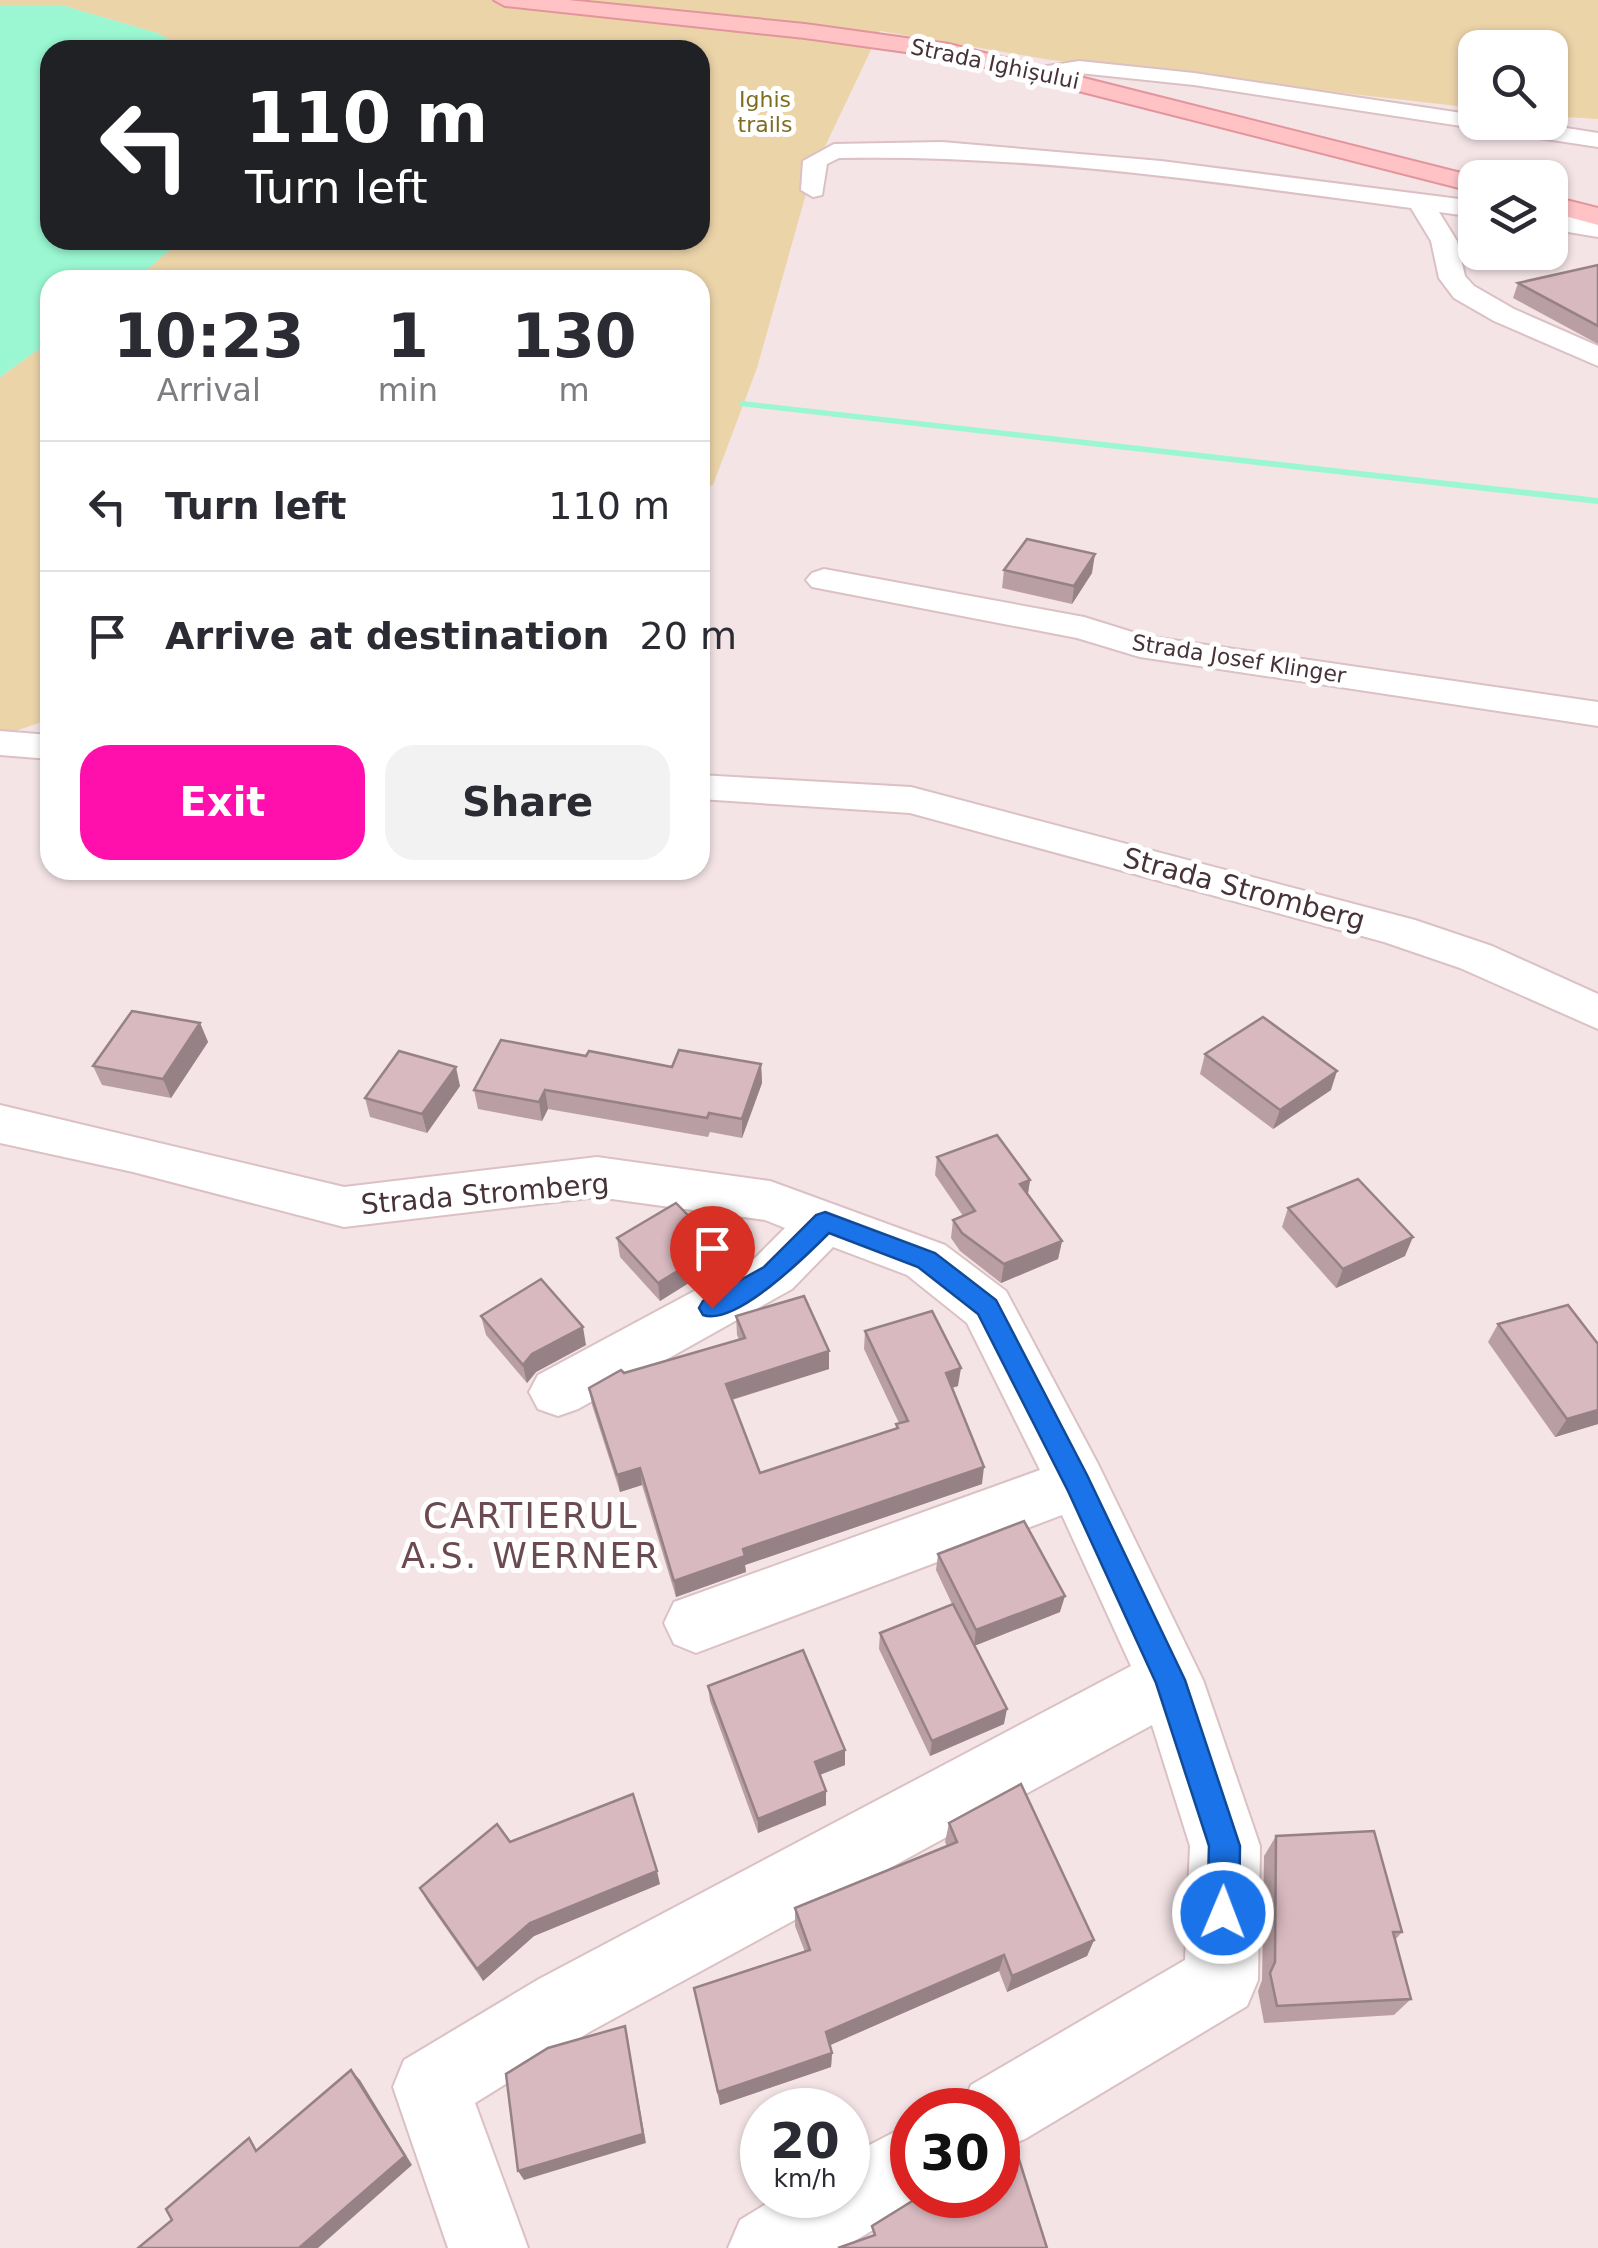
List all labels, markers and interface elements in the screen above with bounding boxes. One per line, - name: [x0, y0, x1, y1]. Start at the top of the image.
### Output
- map controls: [1458, 30, 1568, 270]
- button: search: [1458, 30, 1568, 140]
- street label: Strada Ighișului: [908, 34, 1082, 94]
- text: 110 m: [245, 77, 488, 159]
- icon: left: [80, 80, 210, 210]
- park label: Ighis trails: [738, 87, 792, 137]
- button: layers: [1458, 160, 1568, 270]
- text: Turn left: [245, 161, 428, 214]
- text: 10:23: [113, 301, 304, 371]
- text: 1: [387, 301, 429, 371]
- text: 130: [511, 301, 637, 371]
- text: Arrival: [157, 371, 261, 409]
- text: min: [378, 371, 438, 409]
- text: m: [558, 371, 590, 409]
- icon: left: [80, 479, 135, 534]
- text: Turn left: [165, 484, 346, 528]
- text: 110 m: [548, 484, 670, 528]
- icon: arrive: [80, 609, 135, 664]
- text: Arrive at destination: [165, 614, 610, 658]
- text: 20 m: [640, 614, 737, 658]
- street label: Strada Josef Klinger: [1130, 630, 1349, 688]
- button: Exit: [80, 745, 365, 860]
- button: Share: [385, 745, 670, 860]
- street label: Strada Stromberg: [1119, 841, 1369, 937]
- street label: Strada Stromberg: [359, 1167, 611, 1221]
- pin: [670, 1206, 755, 1309]
- icon: arrive: [685, 1221, 740, 1276]
- district label: CARTIERUL A.S. WERNER: [401, 1496, 661, 1576]
- position arrow: [1171, 1861, 1275, 1965]
- speed limit sign: 30: [890, 2088, 1020, 2218]
- text: 20: [770, 2112, 840, 2170]
- text: km/h: [773, 2164, 837, 2193]

